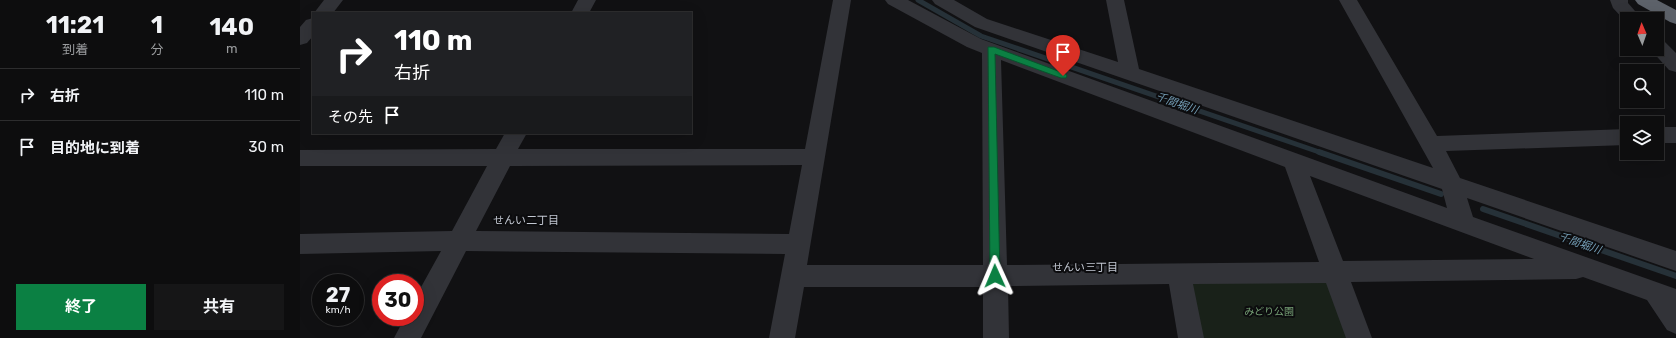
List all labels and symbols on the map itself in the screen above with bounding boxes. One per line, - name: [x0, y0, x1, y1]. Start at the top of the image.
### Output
- north arrow: [1620, 12, 1664, 56]
- pin: [1046, 35, 1080, 76]
- water label: 千間堀川: [1154, 90, 1201, 117]
- district label: せんい二丁目: [493, 214, 559, 227]
- water label: 千間堀川: [1557, 230, 1604, 257]
- position arrow: [974, 255, 1016, 297]
- district label: せんい三丁目: [1052, 261, 1118, 274]
- speed limit sign: 30: [372, 274, 424, 326]
- park label: みどり公園: [1244, 306, 1294, 318]

